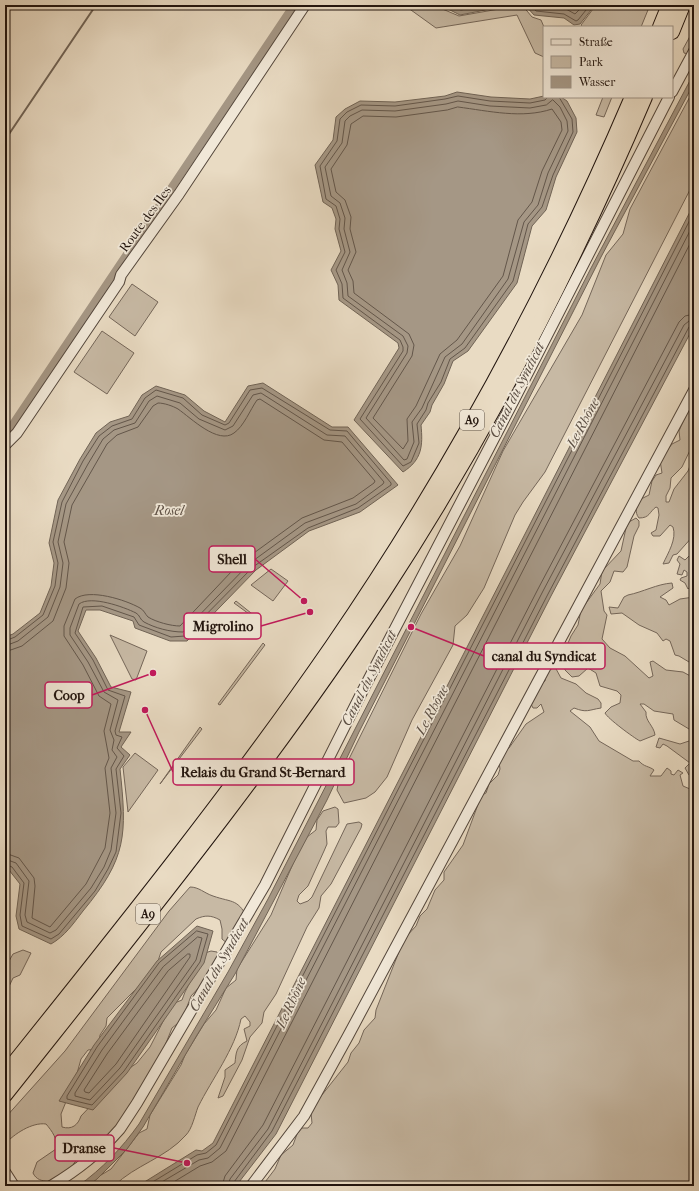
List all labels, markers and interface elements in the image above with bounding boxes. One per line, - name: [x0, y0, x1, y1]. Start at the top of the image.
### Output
- legend: [543, 26, 673, 98]
- text: Straße: [579, 35, 613, 49]
- text: Park: [579, 55, 604, 69]
- text: Wasser: [578, 75, 616, 89]
- street label: Route des Iles: [116, 183, 174, 255]
- water label: Canal du Syndicat: [486, 339, 549, 441]
- water label: Le Rhône: [562, 395, 603, 452]
- road number: A9: [460, 410, 484, 430]
- water label: Rosel: [153, 502, 185, 519]
- callout: Shell: [209, 546, 255, 572]
- text: Shell: [217, 551, 247, 568]
- callout: Migrolino: [184, 613, 261, 639]
- text: Migrolino: [192, 618, 253, 635]
- water label: Canal du Syndicat: [338, 627, 401, 729]
- callout: canal du Syndicat: [484, 643, 605, 669]
- text: canal du Syndicat: [492, 648, 597, 665]
- callout: Coop: [45, 682, 92, 708]
- water label: Le Rhône: [411, 682, 452, 739]
- text: Coop: [53, 687, 85, 704]
- callout: Relais du Grand St-Bernard: [173, 759, 354, 785]
- text: Relais du Grand St-Bernard: [181, 764, 347, 781]
- road number: A9: [136, 904, 160, 924]
- water label: Canal du Syndicat: [185, 915, 253, 1015]
- water label: Le Rhône: [272, 974, 310, 1032]
- callout: Dranse: [55, 1135, 114, 1161]
- text: Dranse: [62, 1140, 106, 1157]

